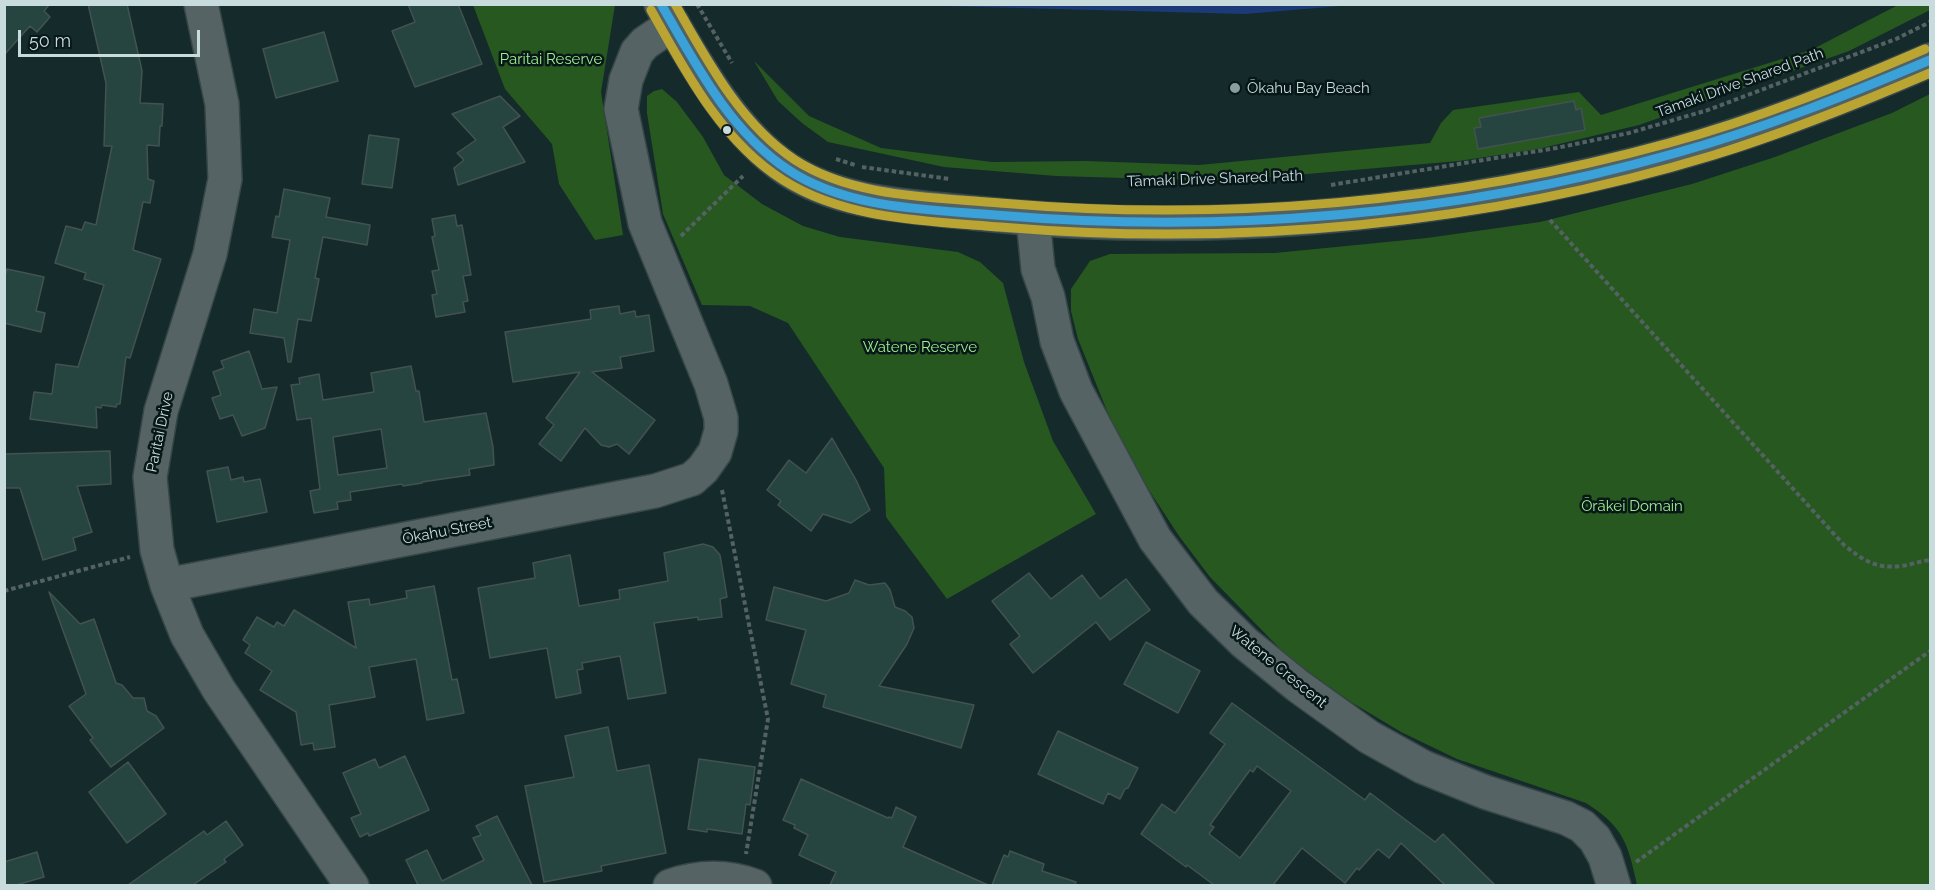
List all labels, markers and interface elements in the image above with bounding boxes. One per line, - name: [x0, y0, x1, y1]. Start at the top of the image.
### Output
- scale bar: [21, 18, 202, 56]
- text: 50 m: [29, 30, 71, 51]
- street label: Tāmaki Drive Shared Path: [1654, 44, 1826, 122]
- park label: Paritai Reserve: [500, 50, 602, 68]
- place label: Ōkahu Bay Beach: [1247, 79, 1370, 97]
- marker: Ōkahu Bay Beach: [1228, 81, 1242, 95]
- unlabelled marker: [721, 124, 733, 136]
- street label: Tāmaki Drive Shared Path: [1126, 167, 1304, 191]
- park label: Watene Reserve: [863, 338, 977, 356]
- street label: Paritai Drive: [143, 390, 177, 474]
- park label: Ōrākei Domain: [1581, 497, 1683, 515]
- street label: Ōkahu Street: [401, 514, 493, 548]
- street label: Watene Crescent: [1226, 622, 1330, 712]

